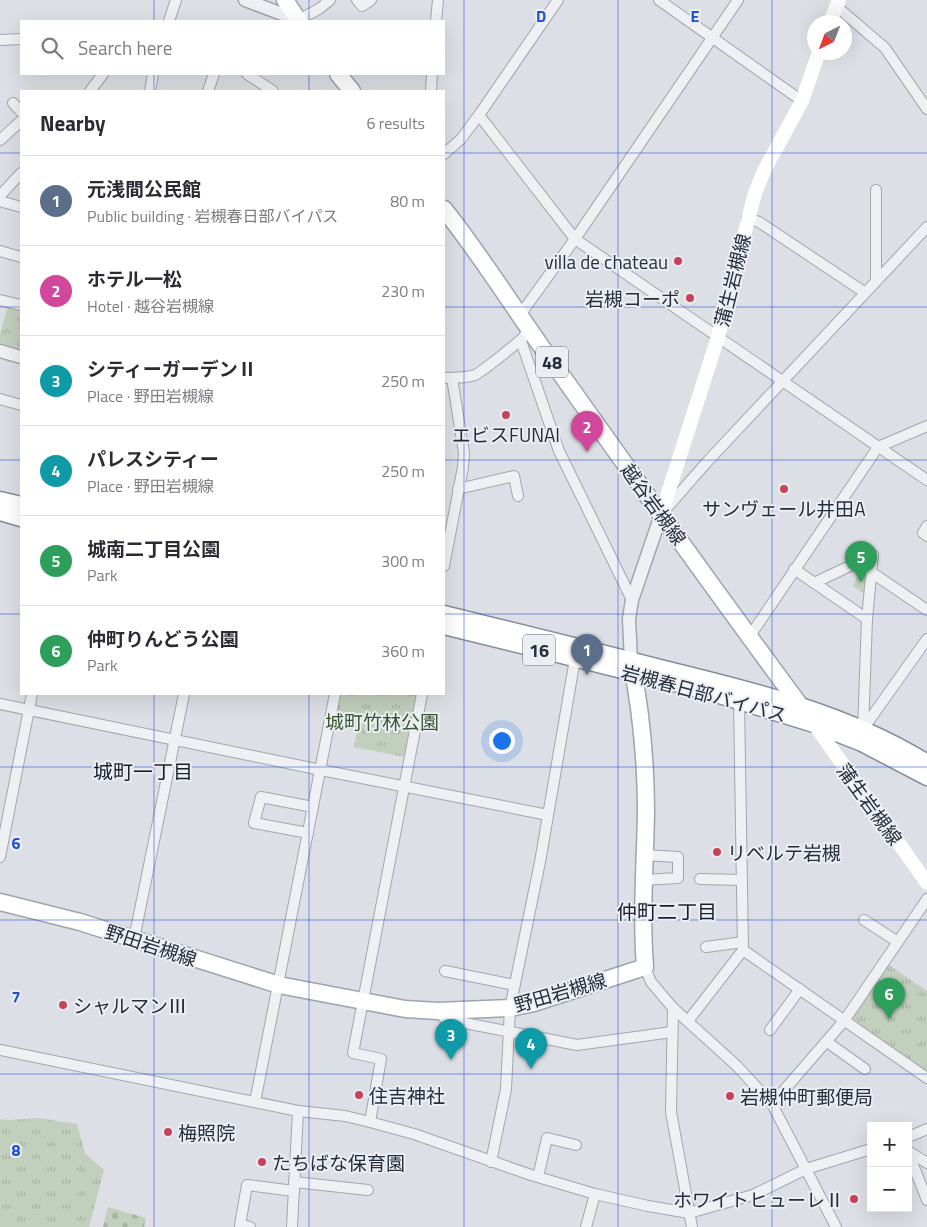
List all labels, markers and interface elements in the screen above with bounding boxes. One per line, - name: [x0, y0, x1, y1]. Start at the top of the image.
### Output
- text: D: [536, 4, 546, 28]
- text: E: [691, 4, 700, 28]
- north arrow: [807, 15, 852, 60]
- search box: [20, 20, 445, 75]
- text: Search here: [78, 33, 172, 62]
- icon: search: [38, 34, 66, 62]
- text: Nearby: [40, 107, 105, 139]
- text: 6 results: [366, 111, 425, 135]
- text: 元浅間公民館: [87, 174, 201, 203]
- text: 1: [52, 189, 60, 213]
- text: 80 m: [390, 189, 425, 213]
- text: Public building · 岩槻春日部バイパス: [87, 204, 338, 228]
- street label: 蒲生岩槻線: [706, 230, 758, 330]
- place label: villa de chateau: [545, 247, 668, 276]
- marker: villa de chateau: [672, 255, 684, 267]
- text: ホテル一松: [87, 264, 182, 293]
- text: 2: [52, 279, 60, 303]
- text: 230 m: [381, 279, 425, 303]
- place label: 岩槻コーポ: [585, 284, 680, 313]
- marker: 岩槻コーポ: [684, 292, 696, 304]
- text: Hotel · 越谷岩槻線: [87, 294, 214, 318]
- road number: 48: [536, 347, 568, 378]
- text: シティーガーデンⅡ: [87, 354, 257, 383]
- text: 3: [52, 369, 60, 393]
- text: 250 m: [381, 369, 425, 393]
- text: Place · 野田岩槻線: [87, 384, 214, 408]
- marker: エビスFUNAI: [500, 409, 512, 421]
- pin: 2: [571, 411, 603, 452]
- place label: エビスFUNAI: [452, 420, 560, 449]
- text: パレスシティー: [87, 444, 219, 473]
- street label: 越谷岩槻線: [614, 457, 694, 551]
- text: 4: [52, 459, 60, 483]
- text: 250 m: [381, 459, 425, 483]
- text: Place · 野田岩槻線: [87, 474, 214, 498]
- marker: サンヴェール井田A: [778, 483, 790, 495]
- place label: サンヴェール井田A: [702, 494, 866, 523]
- text: 城南二丁目公園: [87, 534, 220, 563]
- pin: 5: [845, 541, 877, 582]
- text: 5: [52, 549, 60, 573]
- text: 300 m: [381, 549, 425, 573]
- text: Park: [87, 563, 118, 587]
- text: 仲町りんどう公園: [87, 624, 238, 653]
- road number: 16: [523, 634, 555, 666]
- pin: 1: [571, 634, 603, 675]
- text: 6: [52, 639, 60, 663]
- text: 360 m: [381, 639, 425, 663]
- text: Park: [87, 653, 118, 677]
- street label: 岩槻春日部バイパス: [618, 657, 790, 729]
- park label: 城町竹林公園: [325, 707, 439, 736]
- your location: [489, 728, 515, 754]
- district label: 城町一丁目: [93, 756, 193, 787]
- street label: 蒲生岩槻線: [830, 757, 910, 851]
- text: 6: [12, 831, 21, 855]
- place label: リベルテ岩槻: [727, 838, 841, 867]
- marker: リベルテ岩槻: [711, 846, 723, 858]
- district label: 仲町二丁目: [617, 896, 717, 927]
- street label: 野田岩槻線: [101, 917, 201, 973]
- street label: 野田岩槻線: [510, 965, 610, 1019]
- pin: 6: [873, 978, 905, 1019]
- text: 7: [12, 985, 20, 1009]
- place label: シャルマンⅢ: [73, 991, 187, 1020]
- marker: シャルマンⅢ: [57, 999, 69, 1011]
- pin: 3: [435, 1019, 467, 1060]
- pin: 4: [515, 1028, 547, 1069]
- place label: 住吉神社: [369, 1081, 445, 1110]
- place label: 岩槻仲町郵便局: [740, 1082, 873, 1111]
- marker: 住吉神社: [353, 1089, 365, 1101]
- marker: 岩槻仲町郵便局: [724, 1090, 736, 1102]
- place label: 梅照院: [178, 1118, 235, 1147]
- map controls: [867, 1122, 912, 1212]
- button: +: [867, 1122, 912, 1167]
- marker: 梅照院: [162, 1126, 174, 1138]
- text: 8: [12, 1138, 21, 1162]
- place label: たちばな保育園: [272, 1148, 405, 1177]
- marker: たちばな保育園: [256, 1156, 268, 1168]
- button: −: [867, 1167, 912, 1212]
- place label: ホワイトヒューレⅡ: [673, 1185, 844, 1214]
- marker: ホワイトヒューレⅡ: [848, 1193, 860, 1205]

